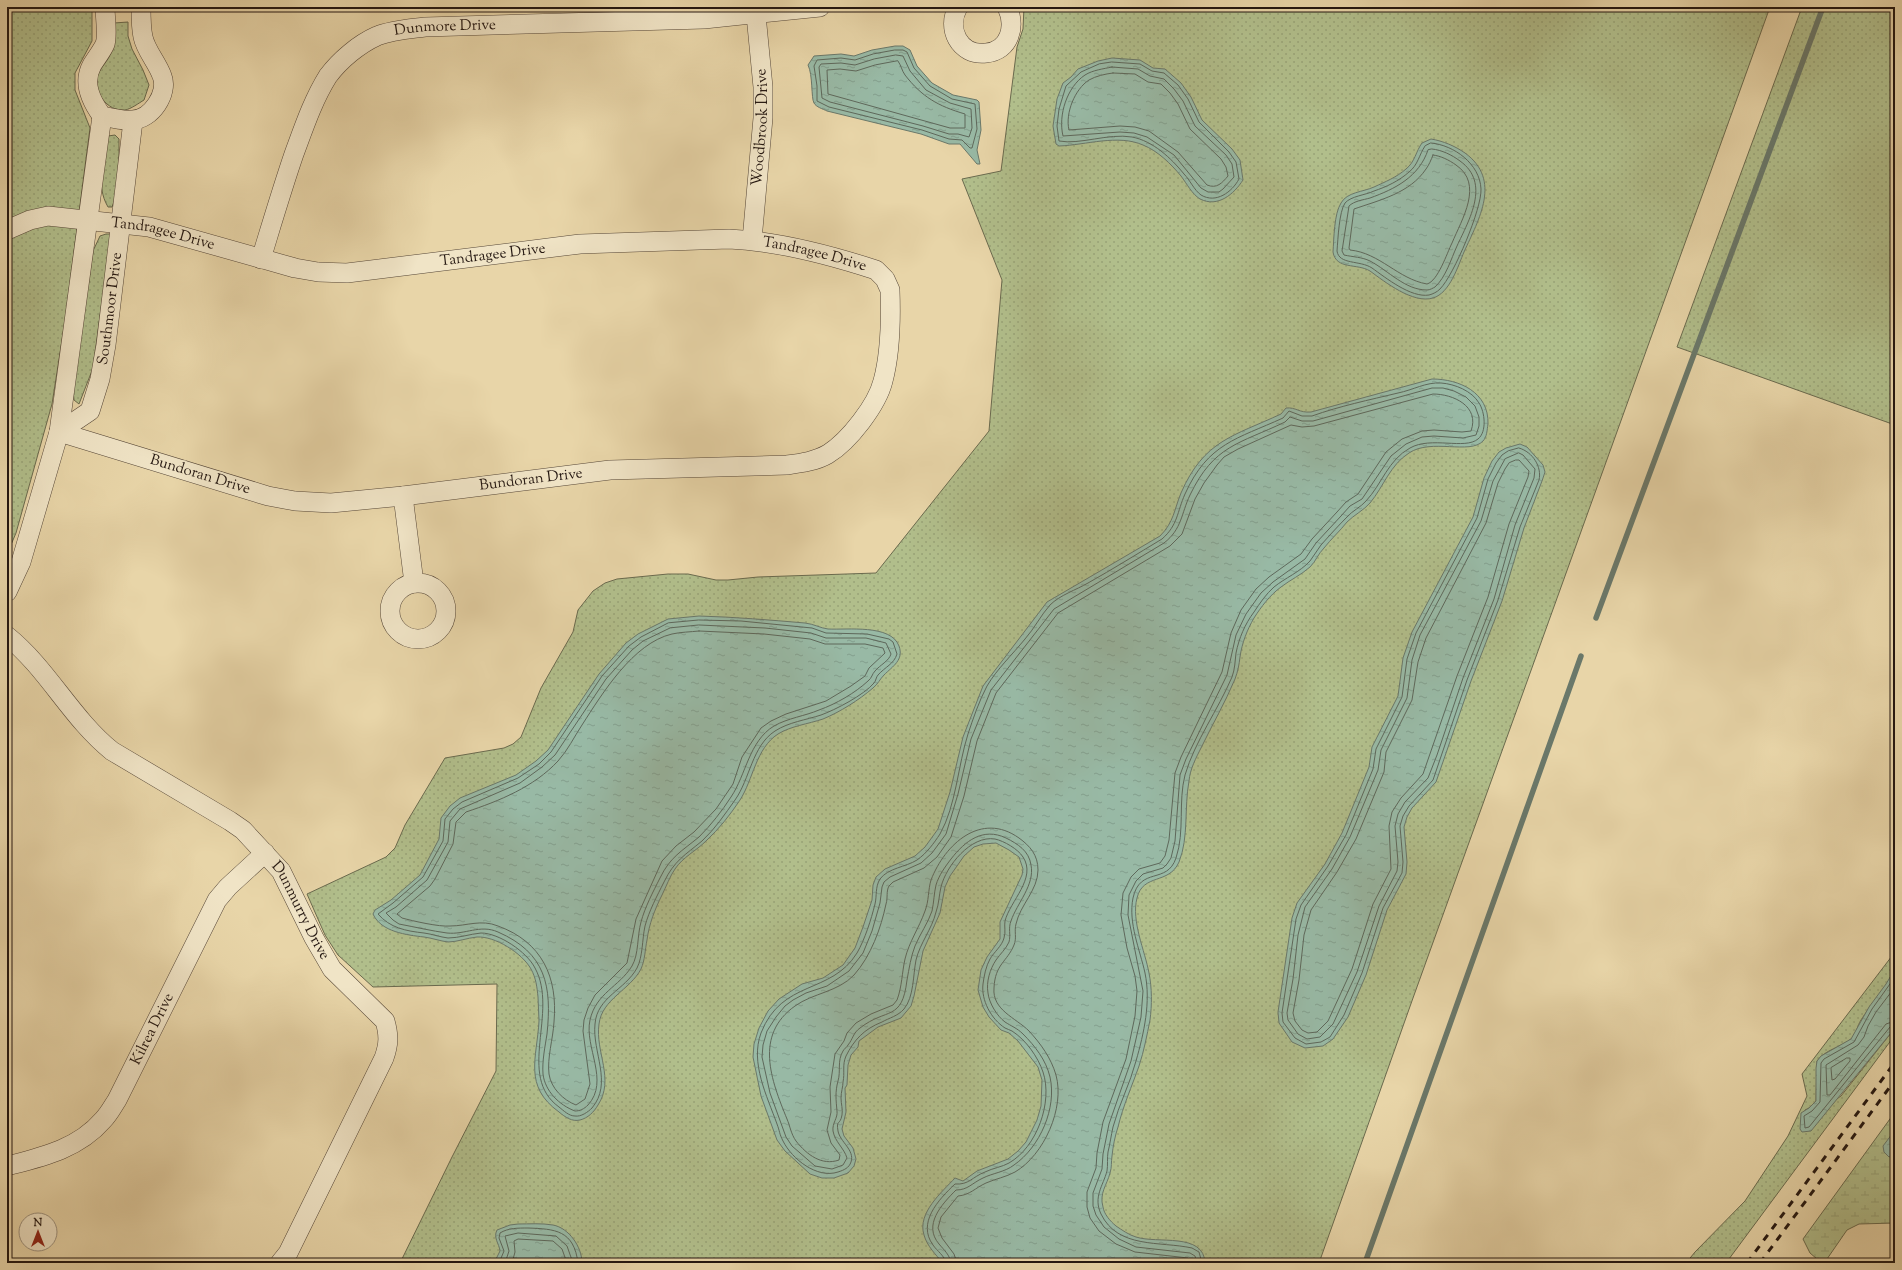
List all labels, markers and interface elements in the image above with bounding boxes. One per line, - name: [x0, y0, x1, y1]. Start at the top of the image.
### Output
- street label: Dunmore Drive: [393, 14, 496, 41]
- street label: Woodbrook Drive: [746, 68, 774, 187]
- street label: Tandragee Drive: [110, 212, 217, 255]
- street label: Tandragee Drive: [761, 232, 869, 277]
- street label: Tandragee Drive: [439, 238, 547, 272]
- street label: Southmoor Drive: [92, 251, 128, 367]
- street label: Bundoran Drive: [147, 450, 253, 500]
- street label: Bundoran Drive: [478, 463, 584, 497]
- street label: Dunmurry Drive: [266, 856, 335, 964]
- street label: Kilrea Drive: [126, 989, 179, 1069]
- north arrow: [18, 1212, 58, 1252]
- text: N: [33, 1215, 43, 1231]

